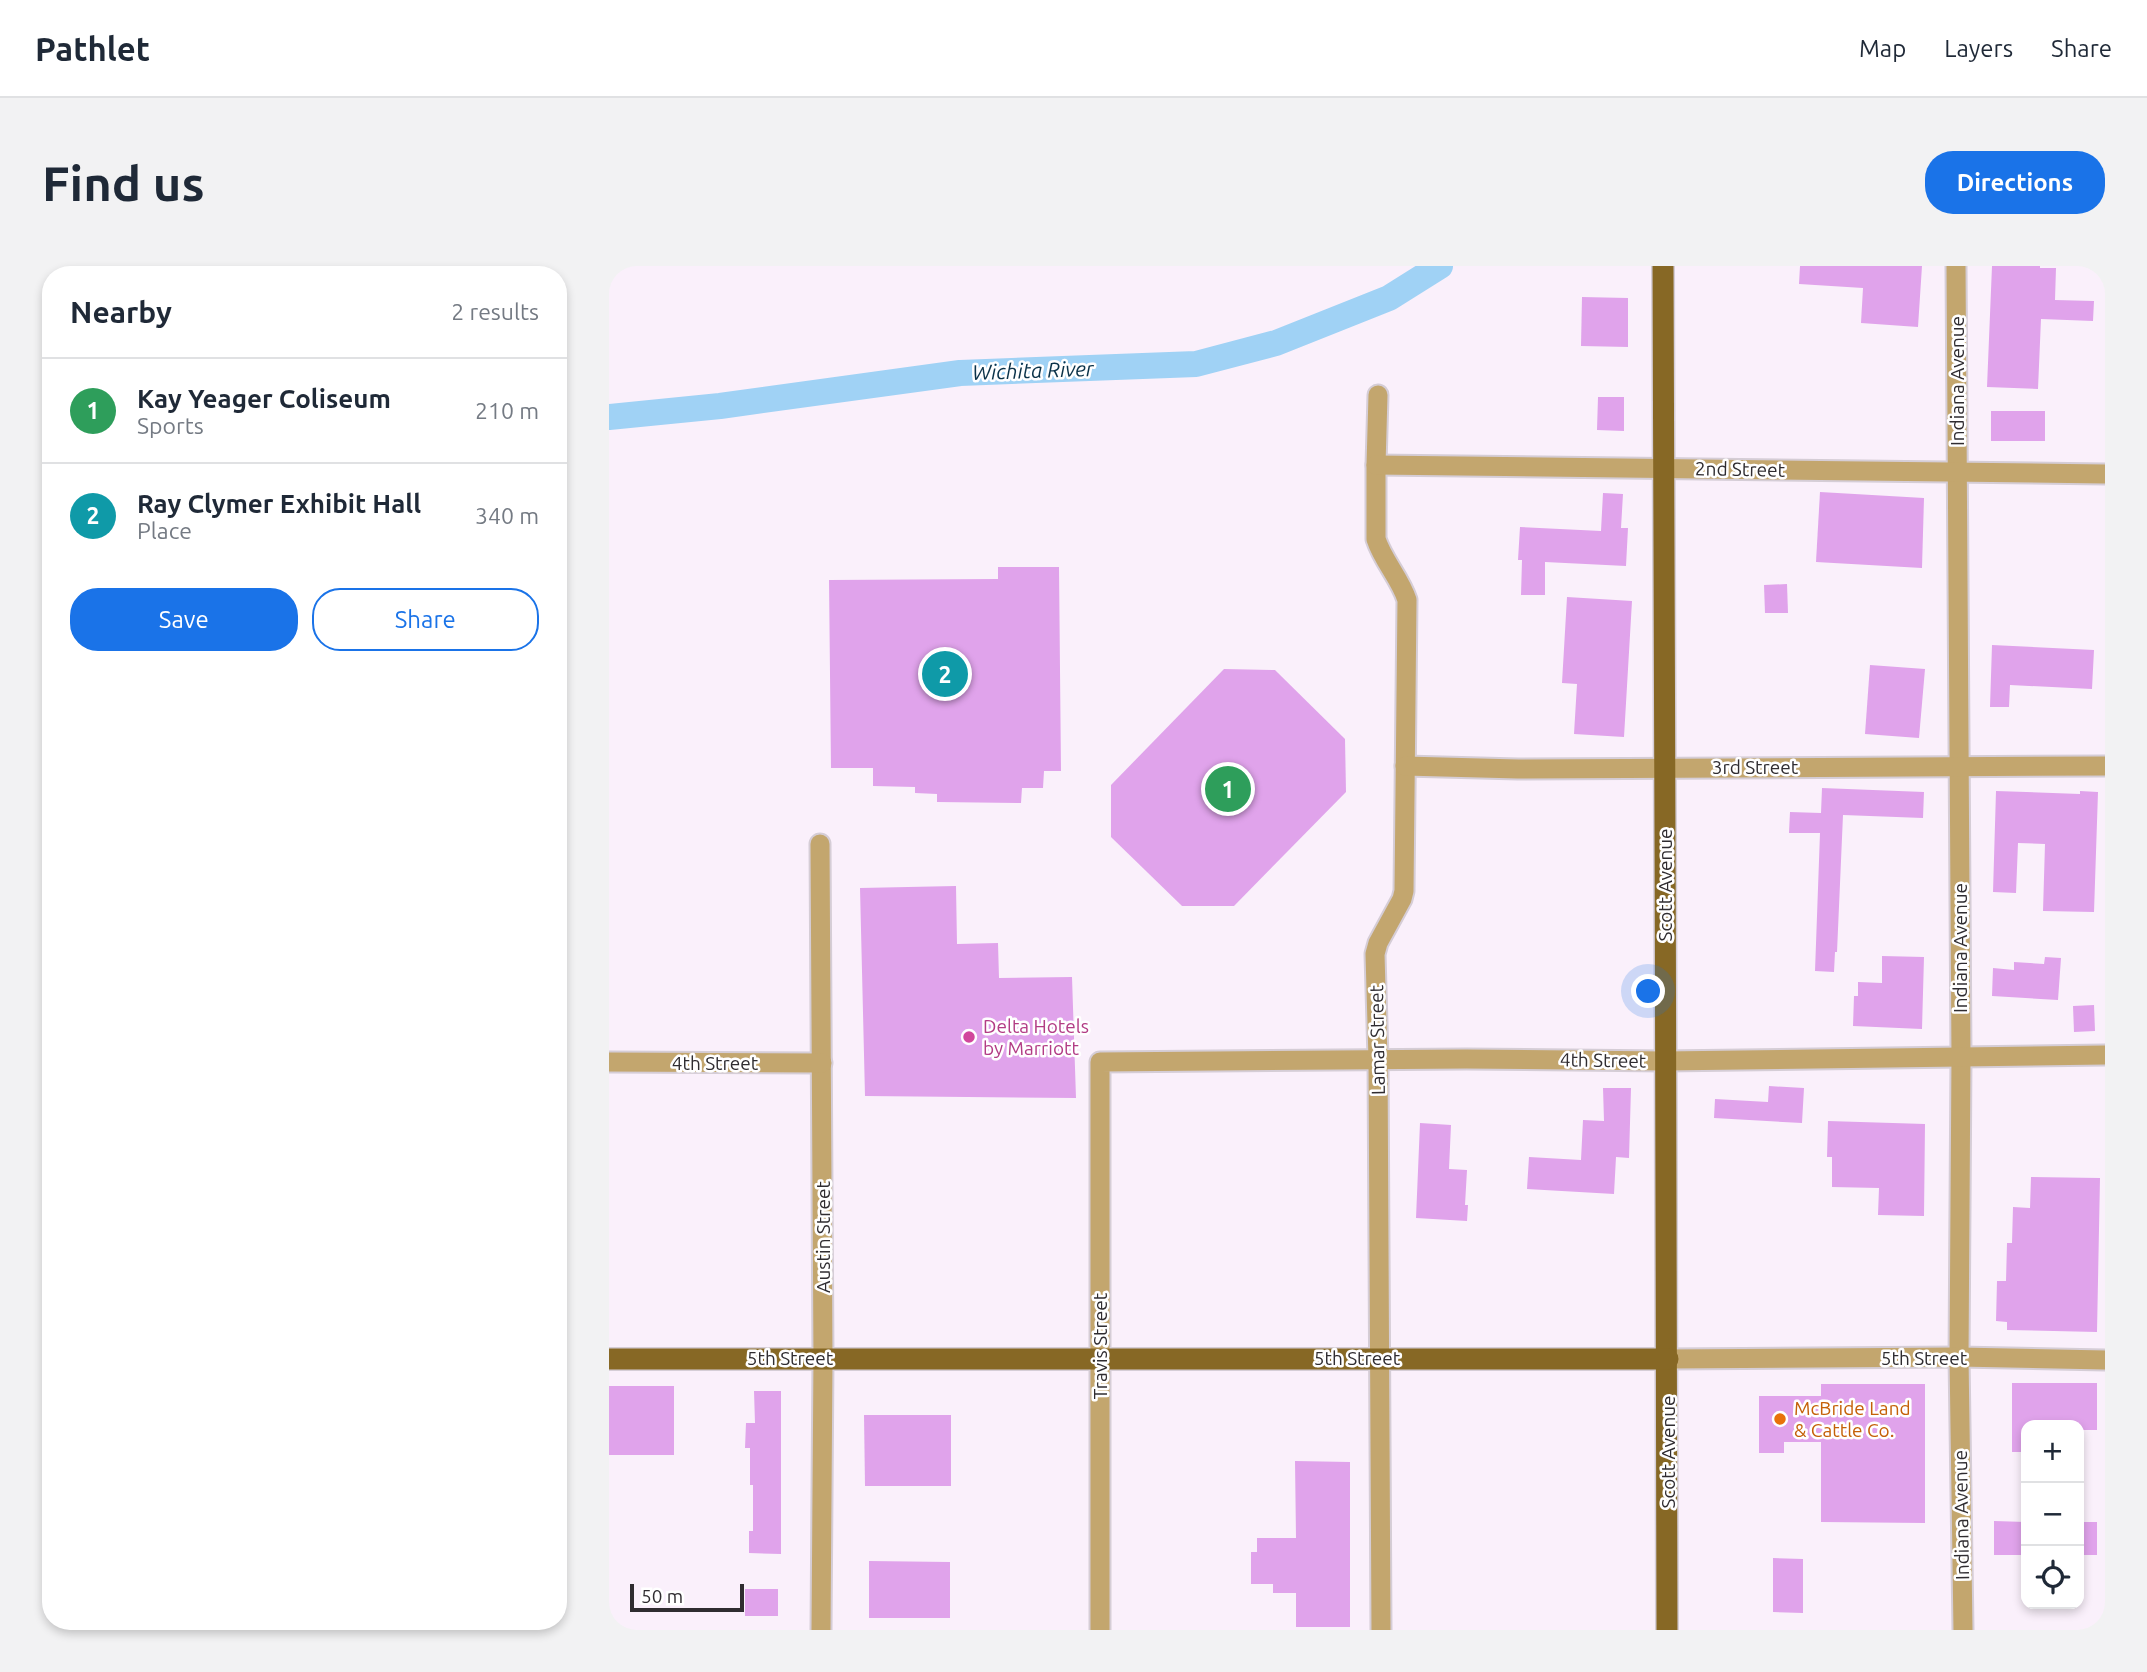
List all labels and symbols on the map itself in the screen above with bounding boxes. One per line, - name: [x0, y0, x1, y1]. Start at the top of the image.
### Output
- street label: Indiana Avenue: [1946, 316, 1968, 446]
- water label: Wichita River: [972, 356, 1095, 384]
- street label: 2nd Street: [1695, 457, 1786, 481]
- pin: 2: [922, 648, 968, 700]
- street label: 3rd Street: [1712, 756, 1799, 778]
- pin: 1: [1205, 763, 1251, 815]
- street label: Scott Avenue: [1654, 828, 1676, 942]
- street label: Indiana Avenue: [1949, 883, 1971, 1013]
- your location: [1631, 974, 1665, 1008]
- street label: Lamar Street: [1365, 984, 1389, 1095]
- place label: Delta Hotels by Marriott: [983, 1015, 1089, 1059]
- marker: Delta Hotels by Marriott: [961, 1029, 977, 1045]
- street label: 4th Street: [1560, 1048, 1647, 1072]
- street label: 4th Street: [672, 1052, 759, 1074]
- street label: Austin Street: [812, 1181, 834, 1293]
- street label: Travis Street: [1089, 1292, 1111, 1399]
- street label: 5th Street: [747, 1347, 834, 1369]
- street label: 5th Street: [1314, 1347, 1401, 1369]
- street label: 5th Street: [1881, 1347, 1968, 1369]
- street label: Scott Avenue: [1657, 1395, 1679, 1509]
- place label: McBride Land & Cattle Co.: [1794, 1397, 1911, 1441]
- marker: McBride Land & Cattle Co.: [1772, 1411, 1788, 1427]
- street label: Indiana Avenue: [1949, 1450, 1973, 1580]
- scale bar: [630, 1581, 744, 1613]

